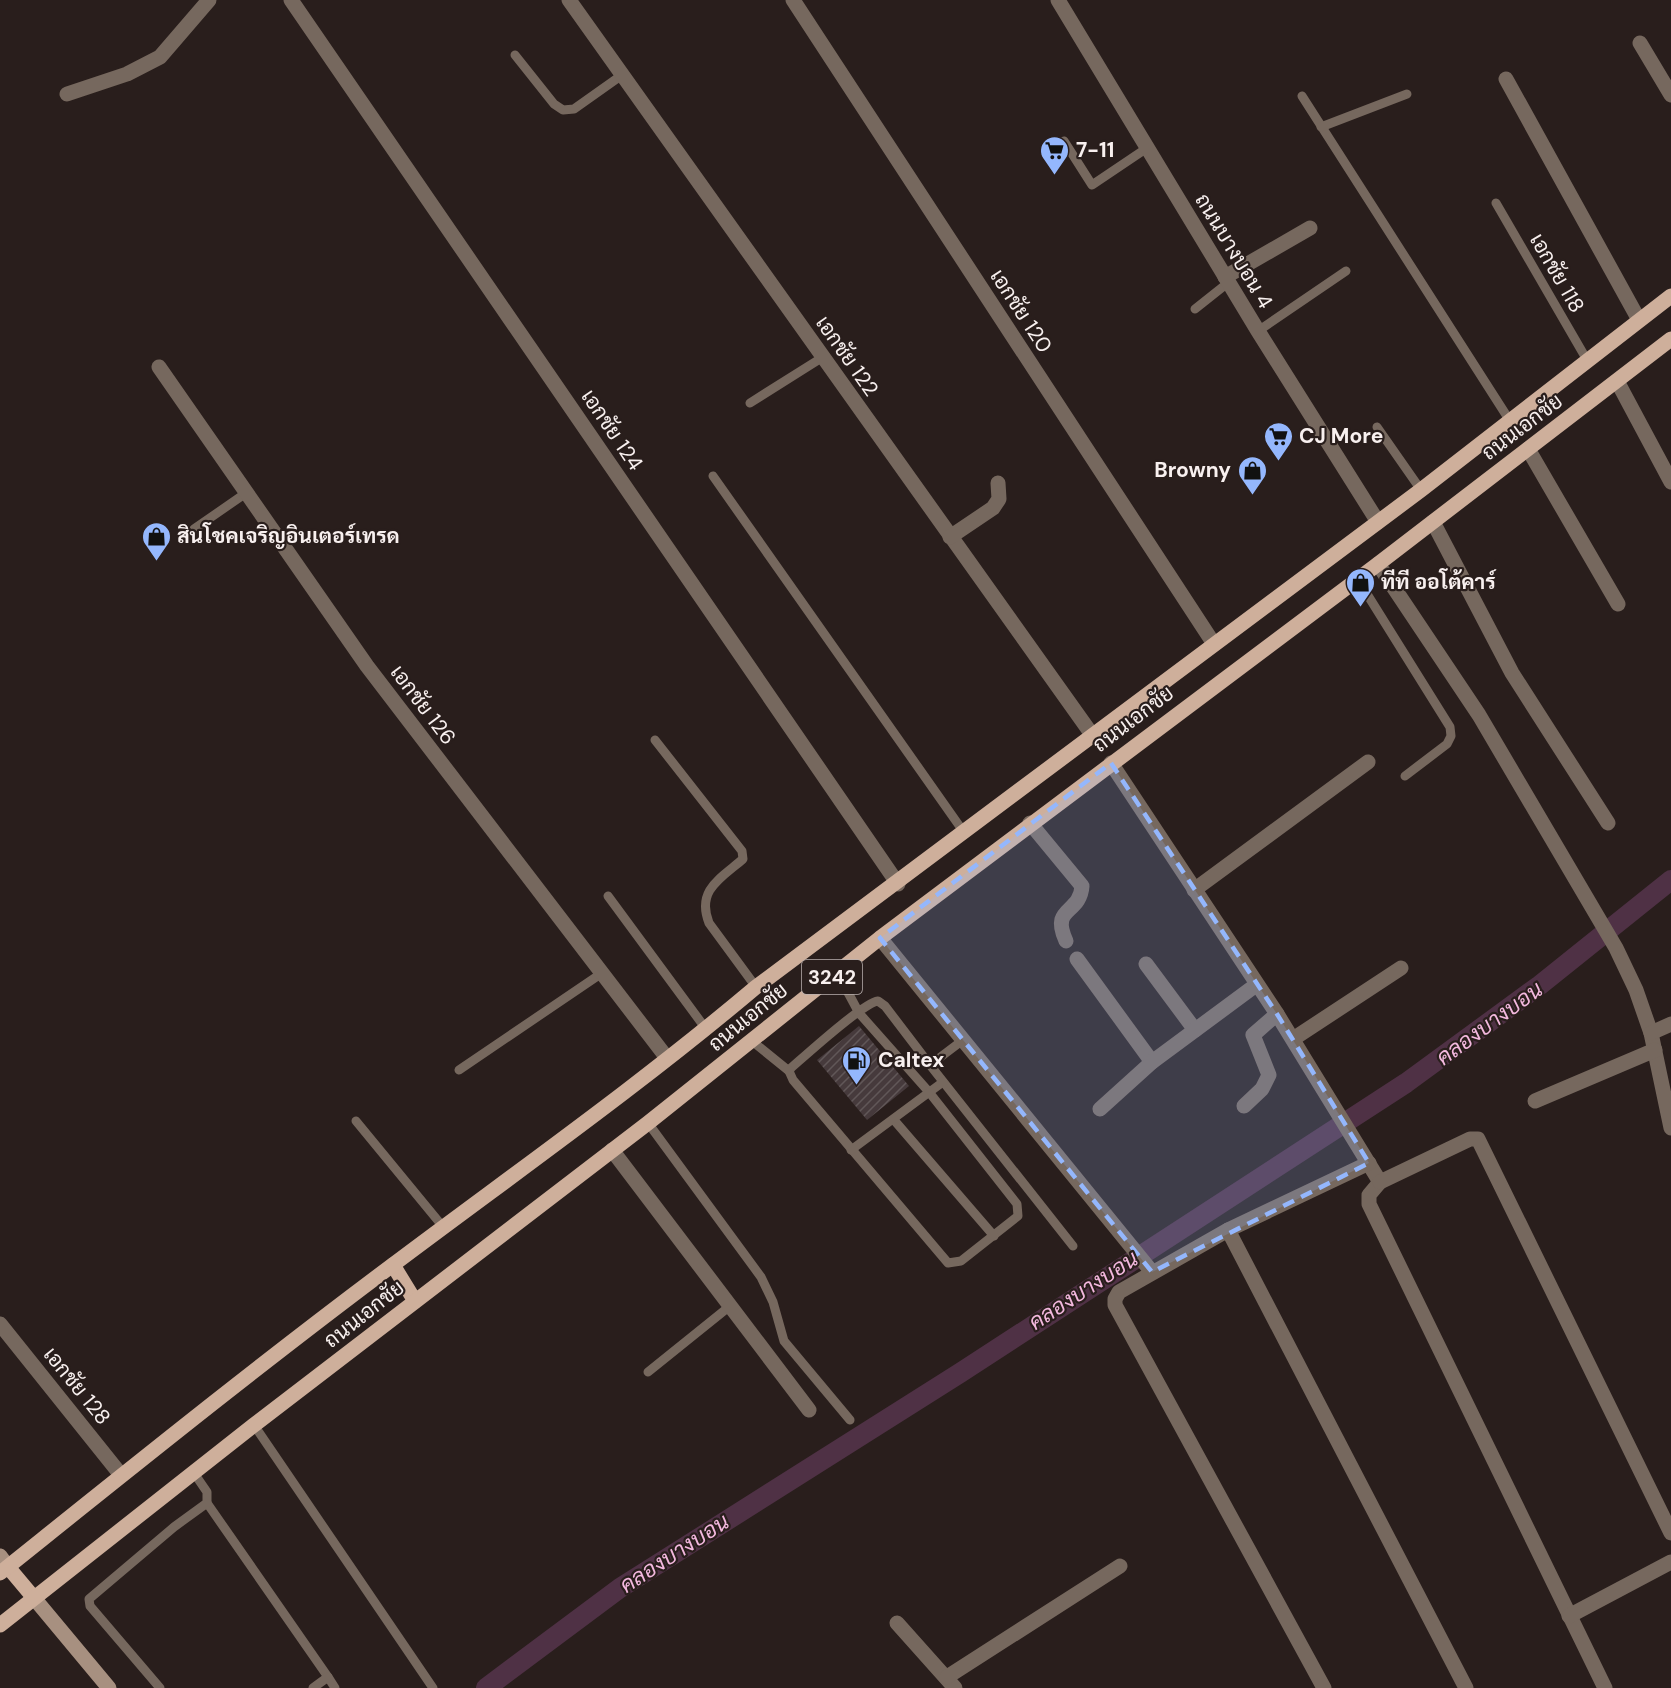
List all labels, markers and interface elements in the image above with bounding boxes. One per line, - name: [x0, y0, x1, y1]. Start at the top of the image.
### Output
- supermarket icon: 7-11: [1039, 134, 1071, 176]
- place label: 7-11: [1076, 136, 1114, 164]
- street label: ถนนบางบอน 4: [1189, 188, 1280, 314]
- street label: เอกชัย 118: [1523, 228, 1591, 318]
- street label: เอกชัย 120: [984, 264, 1058, 358]
- street label: เอกชัย 122: [809, 310, 885, 402]
- street label: เอกชัย 124: [575, 384, 650, 476]
- street label: ถนนเอกชัย: [1476, 387, 1568, 467]
- supermarket icon: CJ More: [1262, 420, 1294, 462]
- place label: CJ More: [1299, 422, 1383, 450]
- shop icon: Browny: [1236, 454, 1268, 496]
- place label: Browny: [1154, 456, 1231, 484]
- shop icon: สินโชคเจริญอินเตอร์เทรด: [140, 520, 172, 562]
- place label: สินโชคเจริญอินเตอร์เทรด: [177, 522, 400, 550]
- shop icon: ทีที ออโต้คาร์: [1344, 566, 1376, 608]
- place label: ทีที ออโต้คาร์: [1381, 568, 1497, 596]
- street label: เอกชัย 126: [384, 659, 462, 751]
- street label: ถนนเอกชัย: [1087, 679, 1179, 759]
- road number: 3242: [802, 960, 862, 994]
- water label: คลองบางบอน: [1430, 975, 1548, 1072]
- street label: ถนนเอกชัย: [702, 976, 794, 1058]
- fuel station icon: Caltex: [841, 1044, 873, 1086]
- place label: Caltex: [878, 1046, 944, 1074]
- water label: คลองบางบอน: [1023, 1244, 1144, 1337]
- street label: ถนนเอกชัย: [318, 1274, 410, 1354]
- street label: เอกชัย 128: [37, 1341, 117, 1431]
- water label: คลองบางบอน: [614, 1507, 735, 1600]

